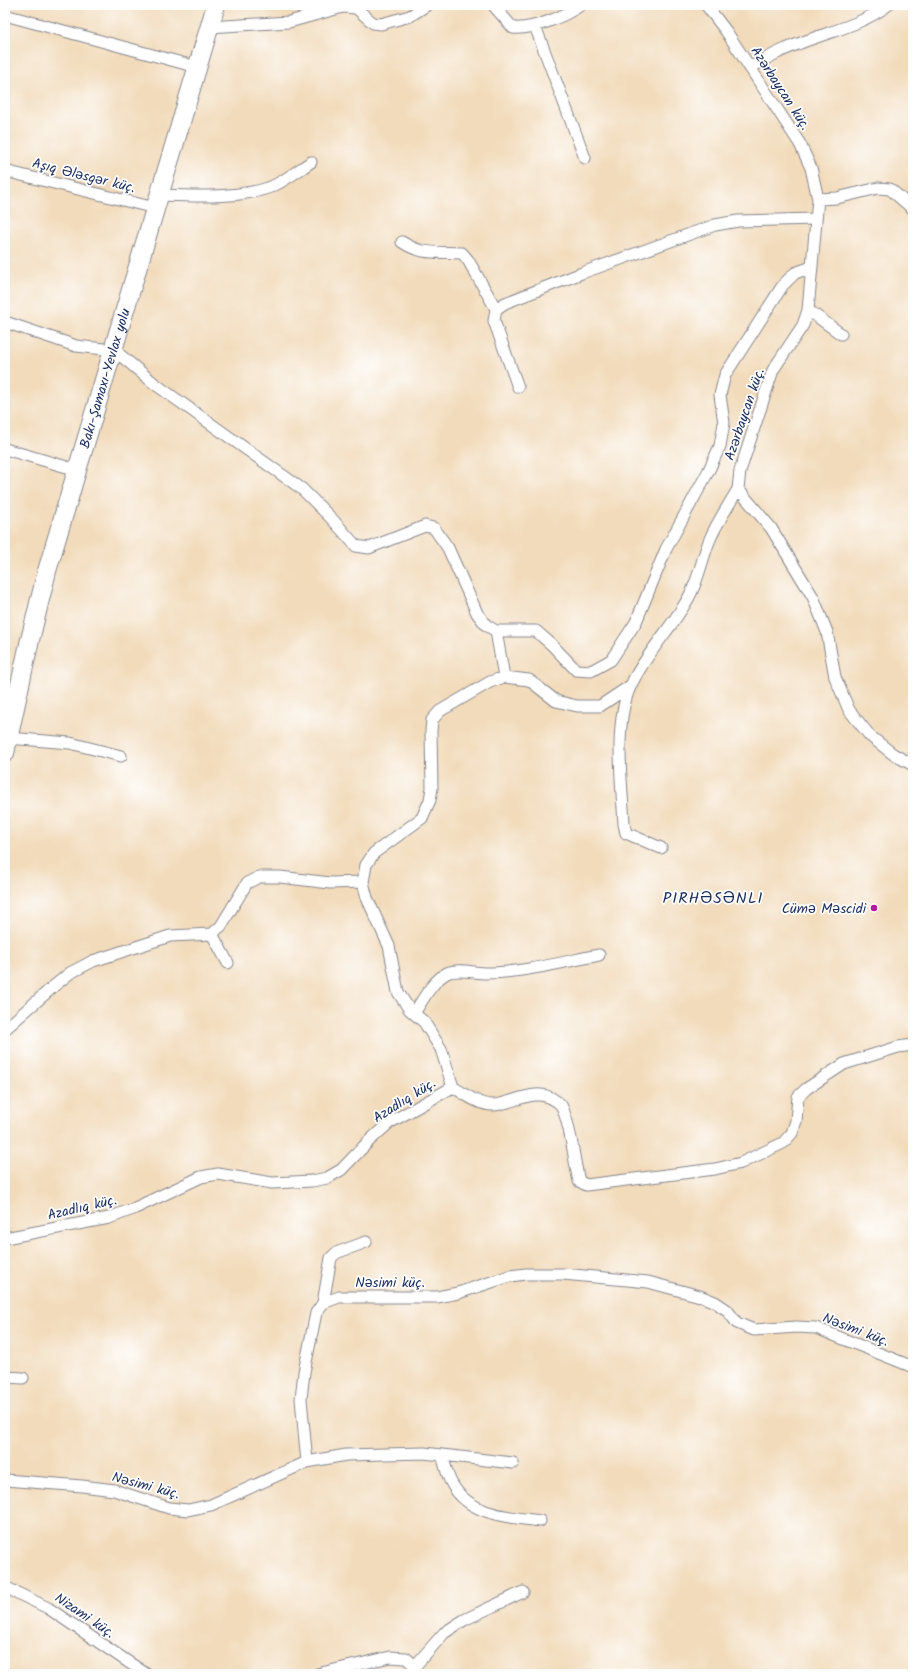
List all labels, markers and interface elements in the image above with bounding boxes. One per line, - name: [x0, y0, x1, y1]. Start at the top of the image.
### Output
- street label: Azərbaycan küç.: [745, 42, 816, 135]
- street label: Aşıq Ələsgər küç.: [30, 153, 138, 199]
- street label: Bakı-Şamaxı-Yevlax yolu: [74, 306, 137, 451]
- street label: Azərbaycan küç.: [719, 365, 771, 463]
- district label: PIRHƏSƏNLI: [663, 886, 763, 911]
- place label: Cümə Məscidi: [782, 898, 867, 920]
- marker: Cümə Məscidi: [869, 903, 879, 913]
- street label: Azadlıq küç.: [369, 1073, 440, 1129]
- street label: Azadlıq küç.: [45, 1189, 119, 1227]
- street label: Nəsimi küç.: [355, 1272, 425, 1294]
- street label: Nəsimi küç.: [819, 1307, 892, 1353]
- street label: Nəsimi küç.: [109, 1466, 182, 1506]
- street label: Nizami küç.: [50, 1588, 119, 1644]

